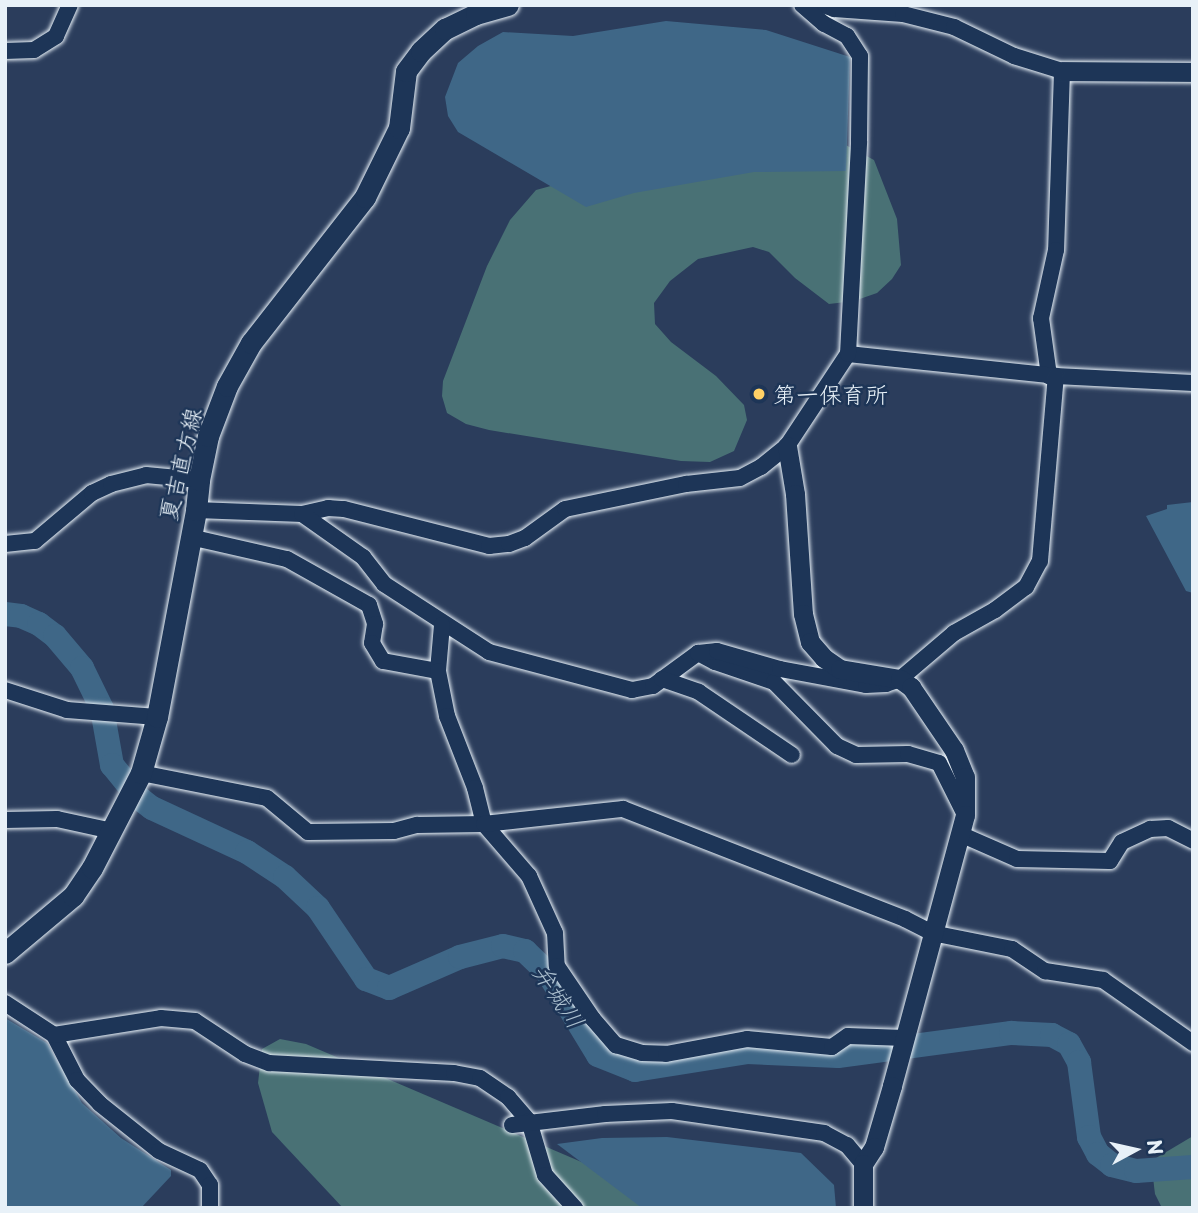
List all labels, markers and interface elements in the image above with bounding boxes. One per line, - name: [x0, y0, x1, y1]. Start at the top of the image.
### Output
- place label: 第一保育所: [773, 380, 888, 408]
- marker: 第一保育所: [751, 386, 767, 402]
- street label: 夏吉直方線: [154, 405, 206, 523]
- water label: 弁城川: [527, 958, 591, 1034]
- north arrow: [1100, 1115, 1170, 1185]
- text: N: [1141, 1138, 1171, 1156]

